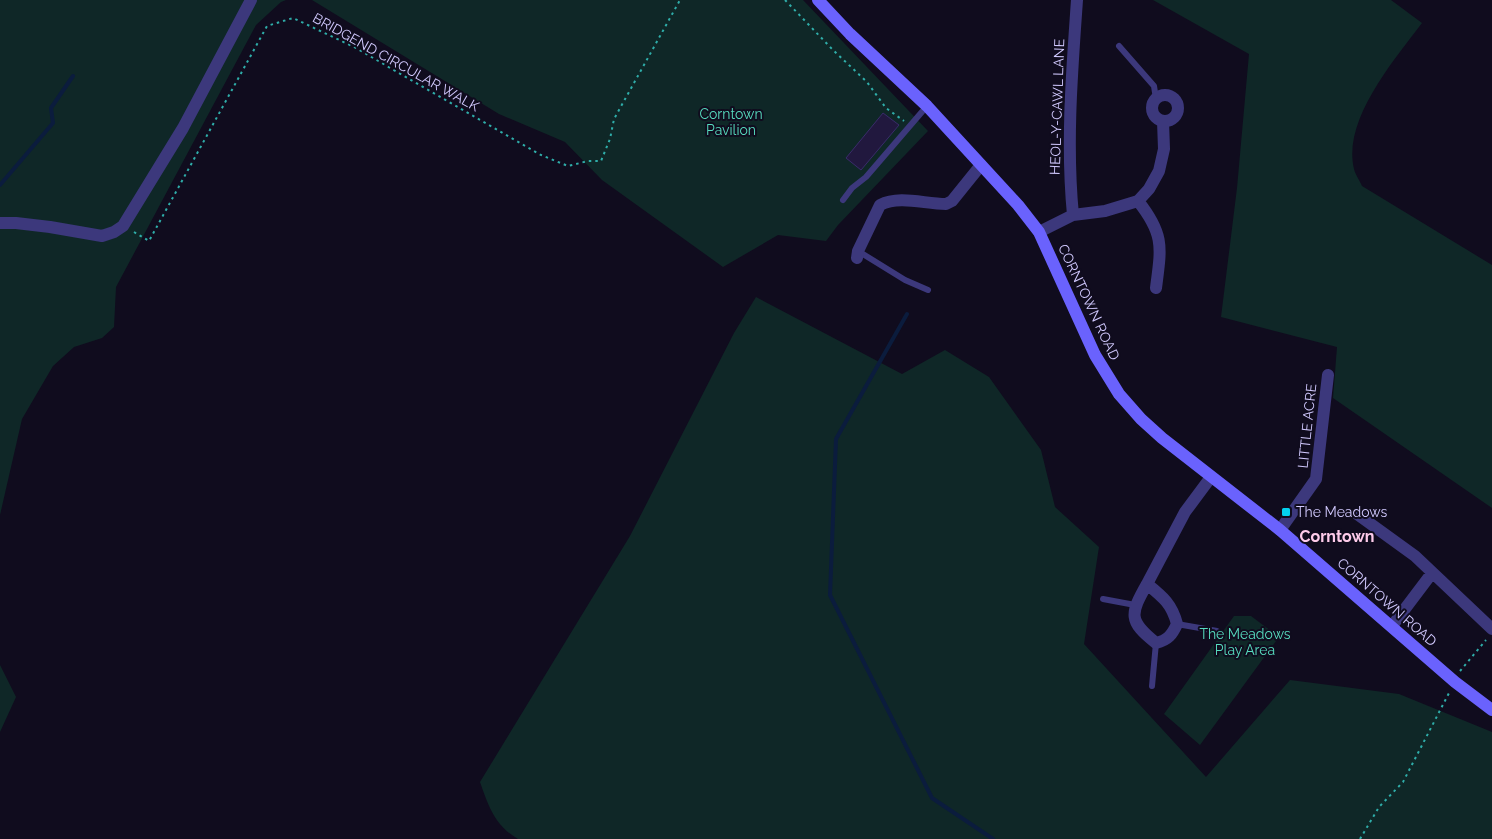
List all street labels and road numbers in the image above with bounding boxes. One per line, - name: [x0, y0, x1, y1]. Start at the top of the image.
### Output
- street label: BRIDGEND CIRCULAR WALK: [310, 10, 482, 114]
- street label: HEOL-Y-CAWL LANE: [1047, 39, 1067, 175]
- street label: CORNTOWN ROAD: [1055, 241, 1123, 363]
- street label: LITTLE ACRE: [1295, 383, 1319, 469]
- street label: CORNTOWN ROAD: [1334, 555, 1440, 649]

